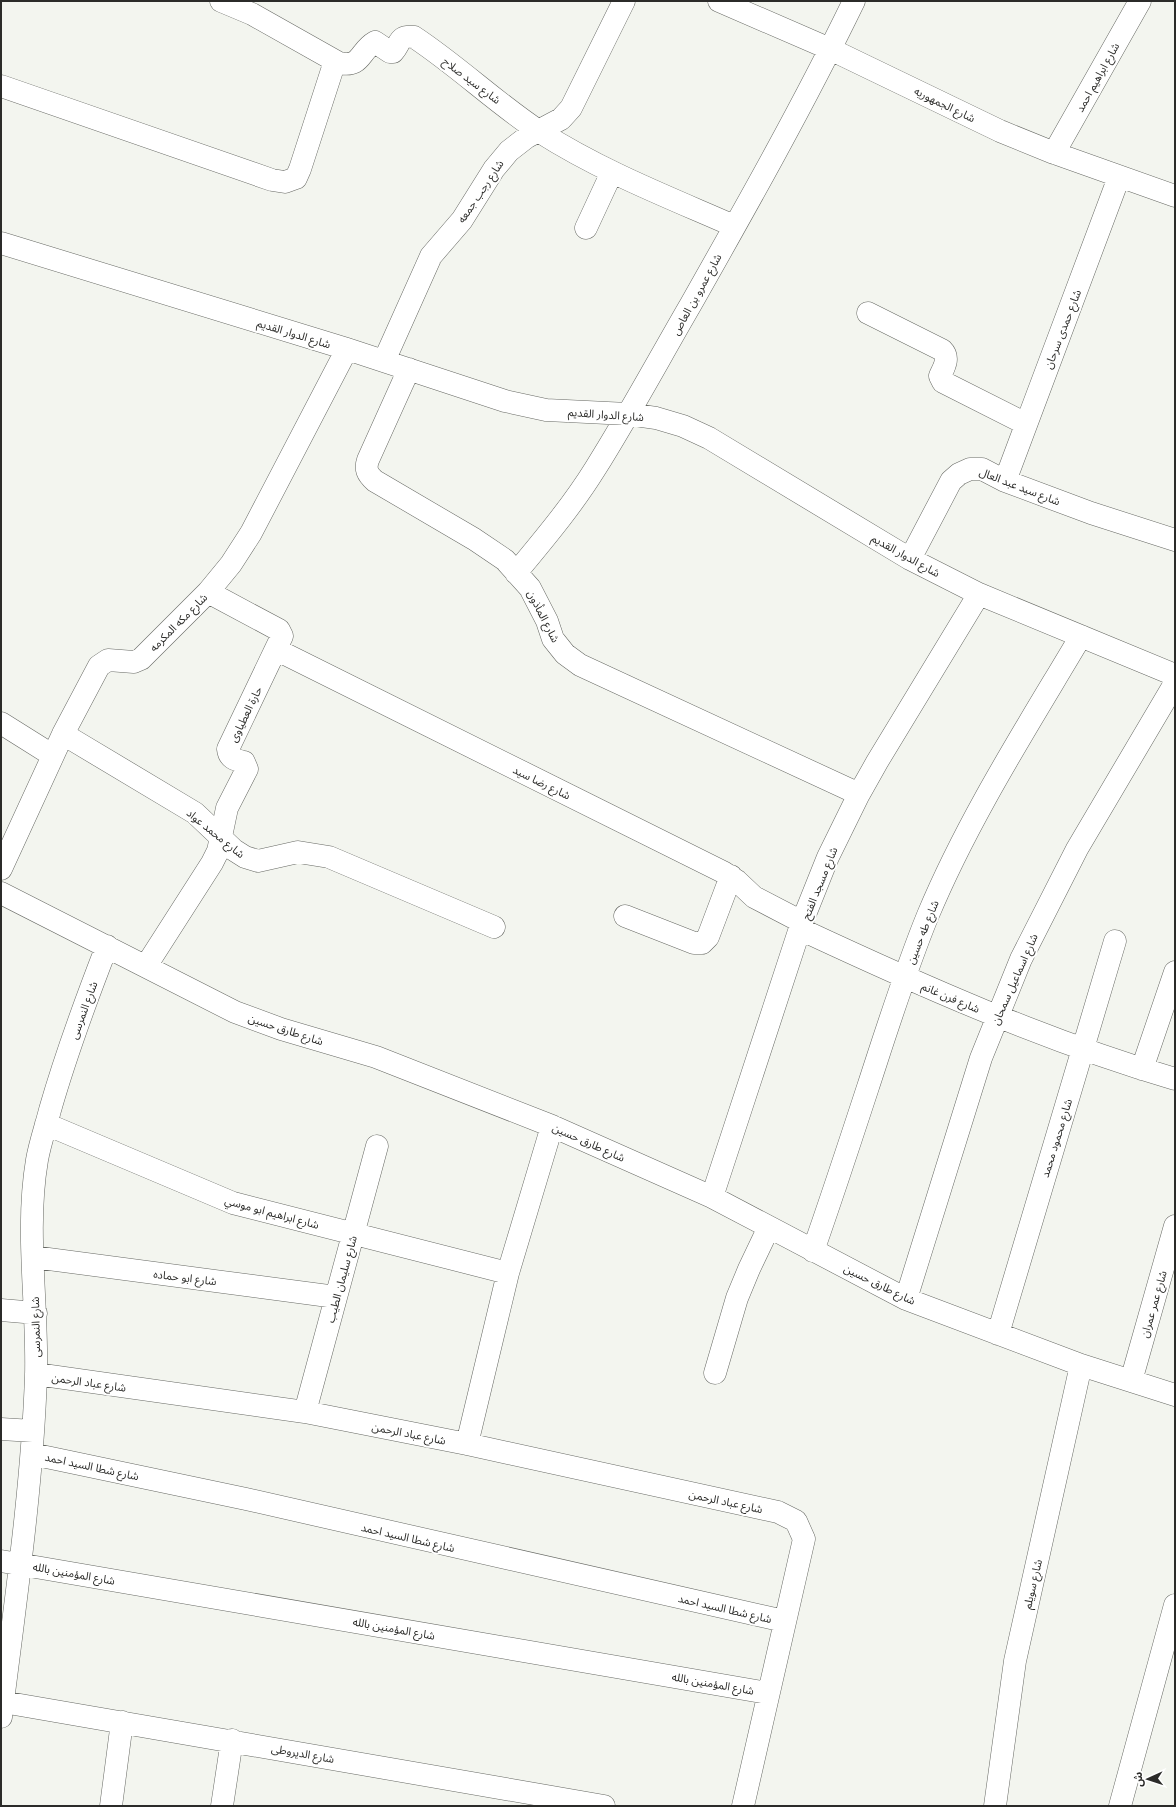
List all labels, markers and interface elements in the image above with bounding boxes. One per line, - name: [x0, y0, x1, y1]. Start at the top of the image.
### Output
- street label: شارع ابراهيم احمد: [1073, 40, 1124, 115]
- street label: شارع سيد صلاح: [439, 54, 504, 108]
- street label: شارع الجمهوريه: [912, 84, 978, 126]
- street label: شارع رجب جمعه: [454, 157, 508, 226]
- street label: شارع عمرو بن العاص: [668, 251, 726, 338]
- street label: شارع حمدى سرحان: [1041, 287, 1085, 371]
- street label: شارع الدوار القديم: [255, 316, 333, 353]
- street label: شارع الدوار القديم: [567, 405, 645, 426]
- street label: شارع سيد عبد العال: [977, 465, 1063, 509]
- street label: شارع الدوار القديم: [868, 531, 943, 582]
- street label: شارع المأذون: [523, 588, 563, 646]
- street label: شارع مكه المكرمه: [146, 590, 211, 655]
- street label: حارة العطياوى: [226, 684, 265, 744]
- street label: شارع رضا سيد: [510, 762, 573, 803]
- street label: شارع محمد عواد: [183, 806, 248, 862]
- street label: شارع مسجد الفتح: [799, 844, 841, 922]
- street label: شارع طه حسين: [903, 898, 943, 967]
- street label: شارع اسماعيل سمحان: [988, 931, 1042, 1027]
- street label: شارع النمرسى: [67, 979, 101, 1041]
- street label: شارع فرن غانم: [919, 979, 982, 1018]
- street label: شارع طارق حسين: [246, 1011, 325, 1049]
- street label: شارع محمود محمد: [1038, 1097, 1076, 1180]
- street label: شارع طارق حسين: [550, 1120, 628, 1166]
- street label: شارع ابراهيم ابو موسي: [222, 1193, 321, 1234]
- street label: شارع سليمان الطيب: [323, 1234, 361, 1324]
- street label: شارع طارق حسين: [841, 1261, 918, 1309]
- street label: شارع ابو حماده: [152, 1267, 218, 1289]
- street label: شارع عمر عمران: [1137, 1268, 1171, 1340]
- street label: شارع النمرسى: [28, 1296, 44, 1357]
- street label: شارع عباد الرحمن: [51, 1370, 127, 1396]
- street label: شارع عباد الرحمن: [371, 1419, 447, 1449]
- street label: شارع شطا السيد احمد: [43, 1450, 140, 1484]
- street label: شارع عباد الرحمن: [688, 1487, 764, 1517]
- street label: شارع شطا السيد احمد: [360, 1520, 456, 1556]
- street label: شارع سويلم: [1020, 1557, 1047, 1611]
- street label: شارع المؤمنين بالله: [31, 1559, 117, 1589]
- street label: شارع شطا السيد احمد: [677, 1591, 773, 1627]
- street label: شارع المؤمنين بالله: [351, 1614, 437, 1644]
- street label: شارع المؤمنين بالله: [670, 1669, 756, 1699]
- street label: شارع الديروطى: [270, 1741, 336, 1767]
- north arrow: [1128, 1759, 1168, 1799]
- text: ش: [1131, 1772, 1145, 1787]

